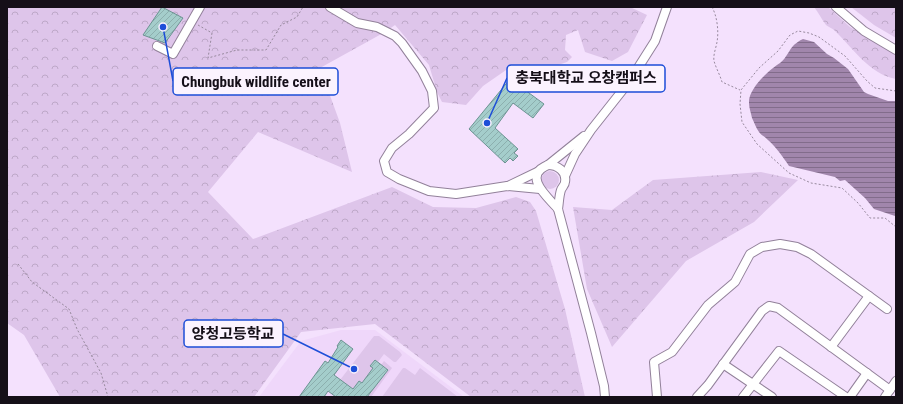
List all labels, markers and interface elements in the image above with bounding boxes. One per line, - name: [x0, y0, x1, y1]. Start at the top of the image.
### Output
- callout: 충북대학교 오창캠퍼스: [507, 65, 665, 92]
- callout: Chungbuk wildlife center: [173, 68, 338, 95]
- text: 충북대학교 오창캠퍼스: [515, 69, 657, 87]
- text: Chungbuk wildlife center: [181, 73, 331, 91]
- callout: 양청고등학교: [184, 320, 283, 347]
- text: 양청고등학교: [192, 325, 275, 343]

